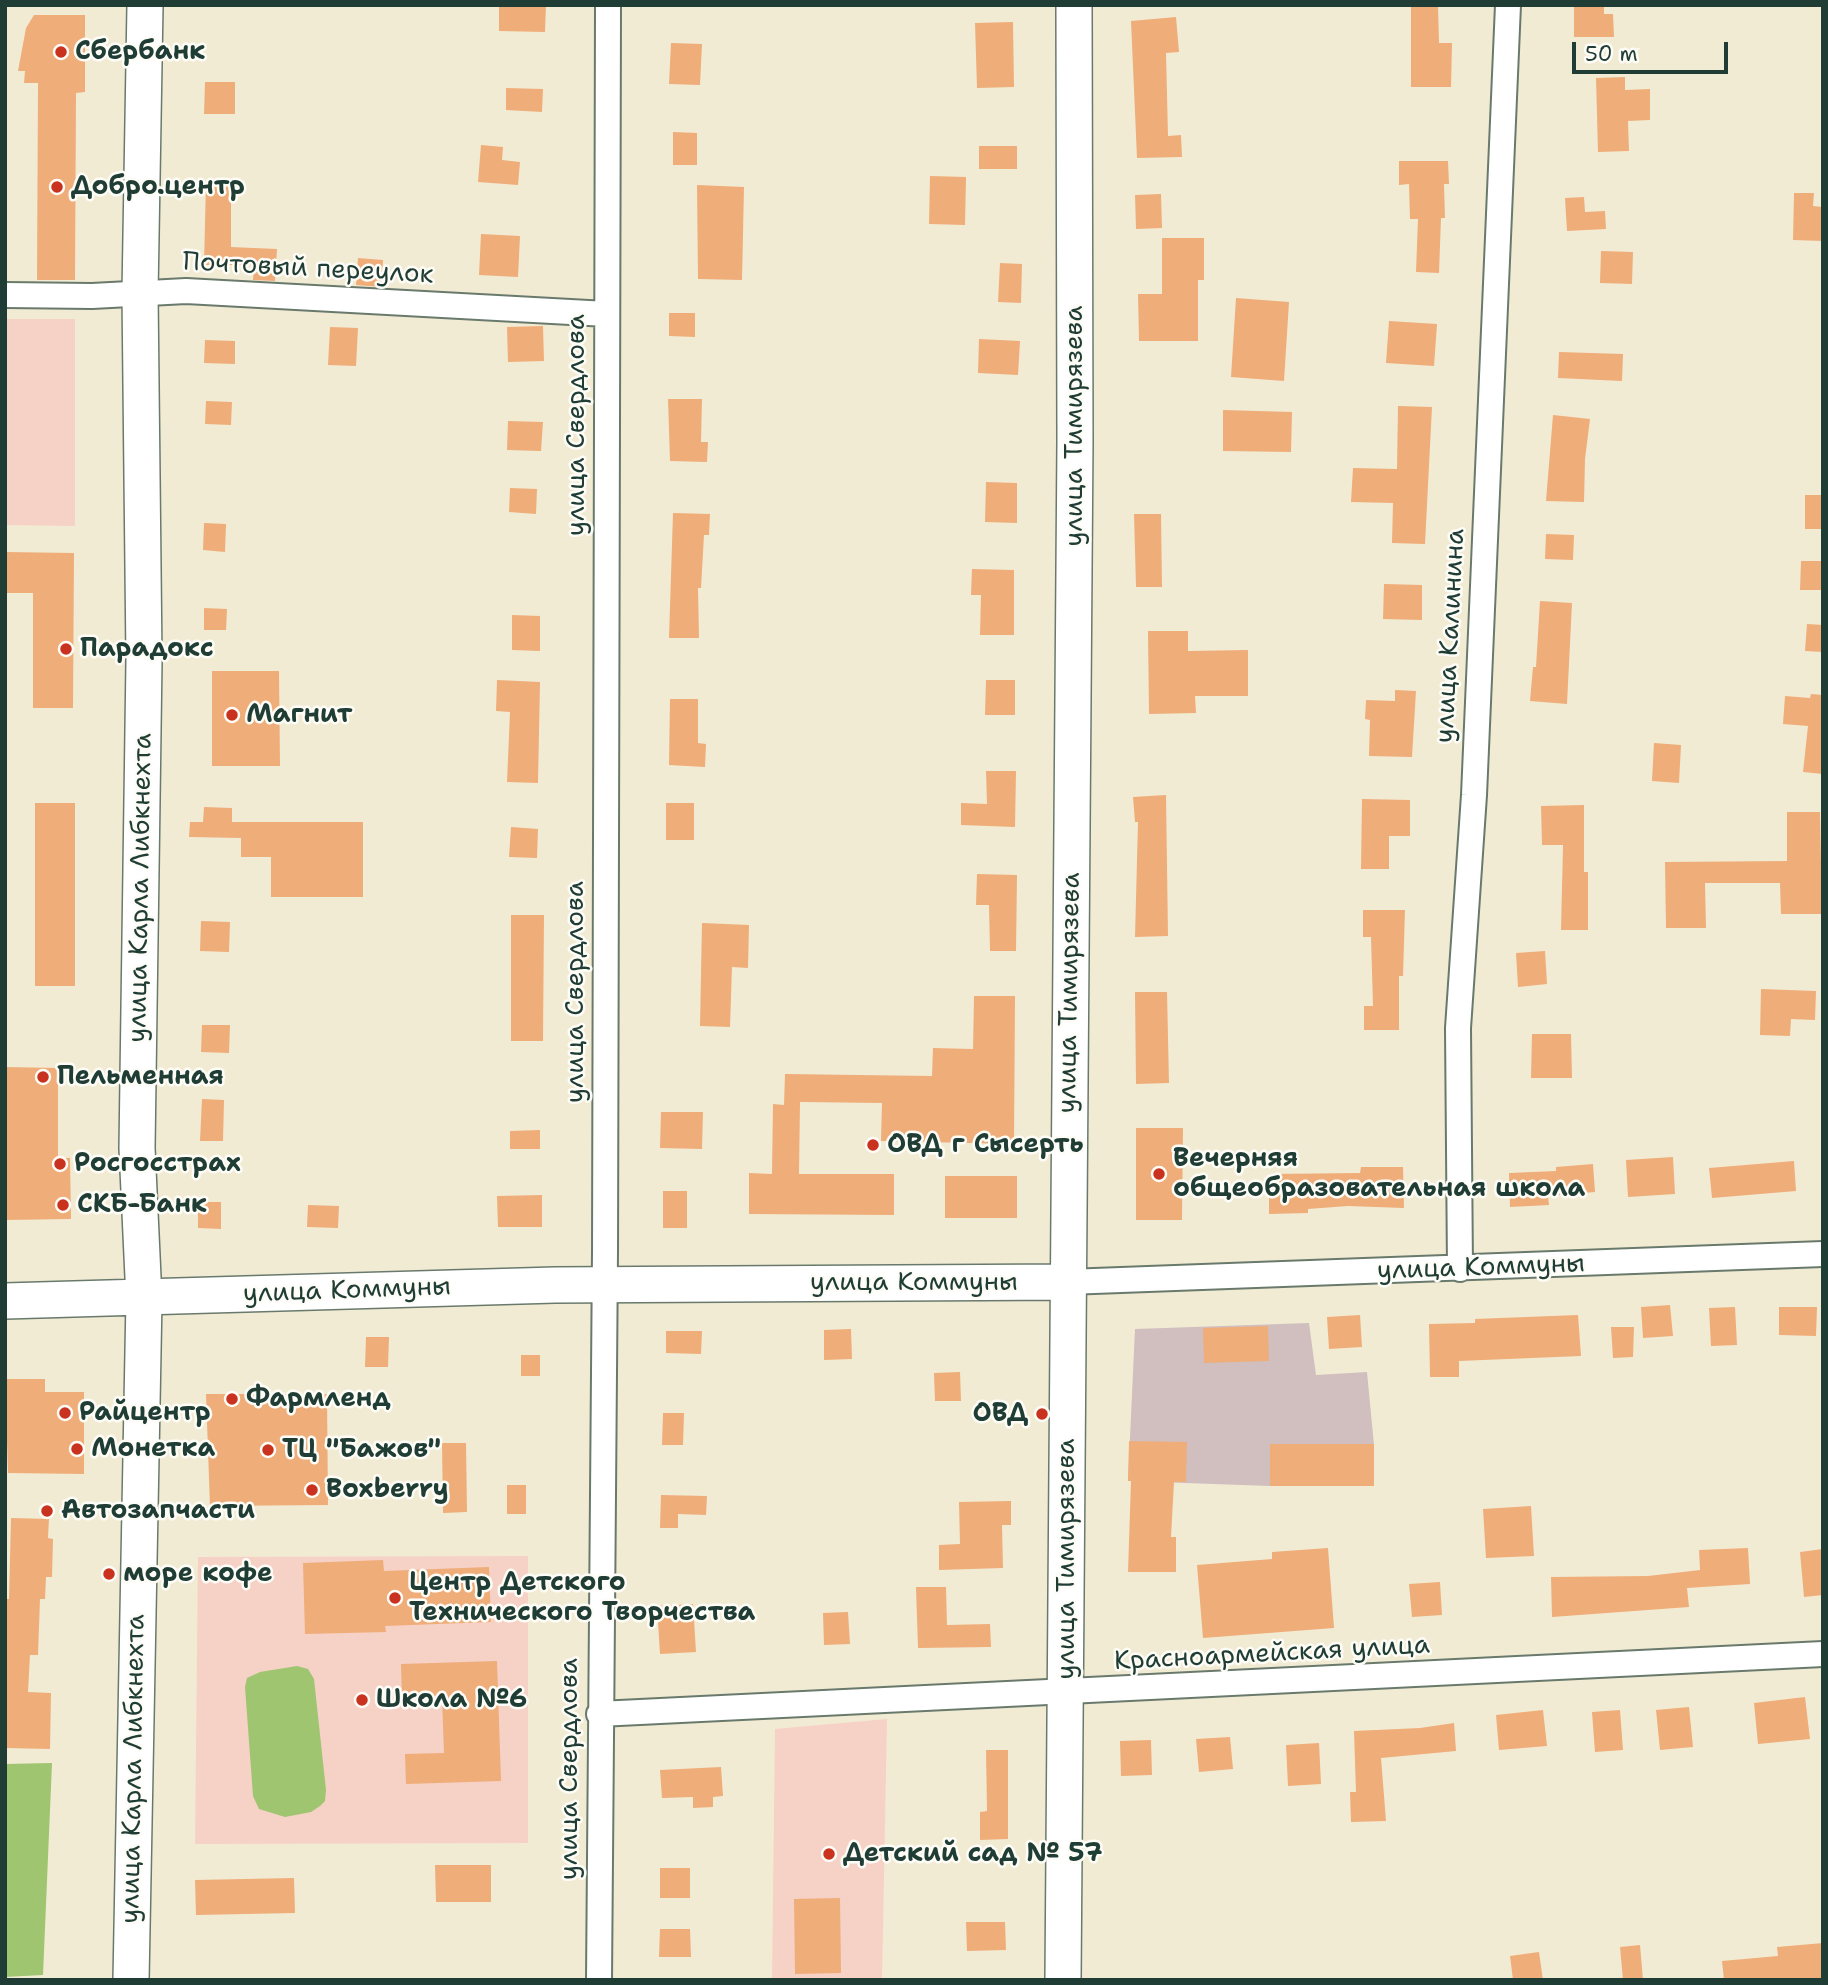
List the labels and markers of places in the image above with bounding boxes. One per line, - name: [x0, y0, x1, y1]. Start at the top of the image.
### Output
- place label: Сбербанк: [75, 36, 205, 68]
- marker: Сбербанк: [53, 44, 69, 60]
- place label: Добро.центр: [71, 171, 245, 203]
- marker: Добро.центр: [49, 179, 65, 195]
- place label: Парадокс: [80, 633, 214, 665]
- marker: Парадокс: [58, 641, 74, 657]
- place label: Магнит: [246, 699, 352, 731]
- marker: Магнит: [224, 707, 240, 723]
- place label: Пельменная: [57, 1061, 224, 1093]
- marker: Пельменная: [35, 1069, 51, 1085]
- place label: ОВД г Сысерть: [887, 1129, 1084, 1161]
- marker: ОВД г Сысерть: [865, 1137, 881, 1153]
- place label: Вечерняя общеобразовательная школа: [1173, 1143, 1585, 1204]
- place label: Росгосстрах: [74, 1148, 241, 1180]
- marker: Росгосстрах: [52, 1156, 68, 1172]
- marker: Вечерняя общеобразовательная школа: [1151, 1166, 1167, 1182]
- place label: СКБ-Банк: [77, 1189, 207, 1221]
- marker: СКБ-Банк: [55, 1197, 71, 1213]
- place label: Фармленд: [246, 1383, 391, 1415]
- marker: Фармленд: [224, 1391, 240, 1407]
- place label: Райцентр: [79, 1397, 211, 1429]
- place label: ОВД: [972, 1398, 1028, 1430]
- marker: Райцентр: [57, 1405, 73, 1421]
- marker: ОВД: [1034, 1406, 1050, 1422]
- place label: Монетка: [91, 1433, 215, 1465]
- place label: ТЦ "Бажов": [282, 1434, 441, 1466]
- marker: Монетка: [69, 1441, 85, 1457]
- marker: ТЦ "Бажов": [260, 1442, 276, 1458]
- place label: Boxberry: [326, 1474, 449, 1506]
- marker: Boxberry: [304, 1482, 320, 1498]
- place label: Автозапчасти: [61, 1495, 255, 1527]
- marker: Автозапчасти: [39, 1503, 55, 1519]
- place label: море кофе: [123, 1558, 273, 1590]
- marker: море кофе: [101, 1566, 117, 1582]
- place label: Центр Детского Технического Творчества: [409, 1567, 755, 1628]
- marker: Центр Детского Технического Творчества: [387, 1590, 403, 1606]
- place label: Школа №6: [376, 1684, 527, 1716]
- marker: Школа №6: [354, 1692, 370, 1708]
- place label: Детский сад № 57: [843, 1838, 1102, 1870]
- marker: Детский сад № 57: [821, 1846, 837, 1862]

